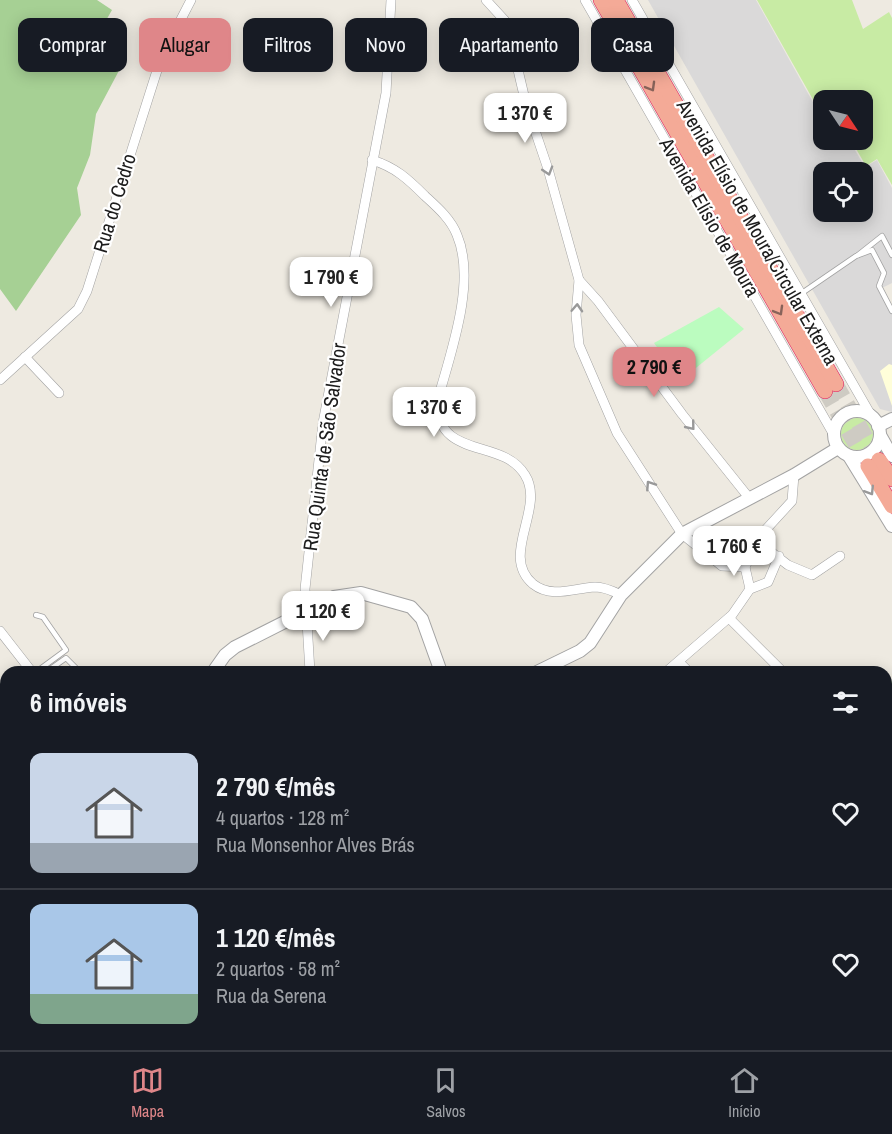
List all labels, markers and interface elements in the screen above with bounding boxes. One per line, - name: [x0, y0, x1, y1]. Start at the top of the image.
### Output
- chip: Comprar: [18, 18, 127, 72]
- chip: Alugar: [139, 18, 231, 72]
- chip: Filtros: [243, 18, 333, 72]
- chip: Novo: [345, 18, 427, 72]
- chip: Apartamento: [439, 18, 579, 72]
- chip: Casa: [591, 18, 674, 72]
- one-way arrow: [643, 81, 655, 91]
- north arrow: [813, 90, 873, 150]
- map controls: [813, 90, 873, 222]
- pin: 1 370 €: [470, 93, 580, 144]
- street label: Avenida Elísio de Moura/Circular Externa: [670, 93, 845, 370]
- text: 1 370 €: [498, 99, 552, 126]
- street label: Avenida Elísio de Moura: [653, 132, 767, 301]
- street label: Rua do Cedro: [86, 150, 142, 256]
- button: locate: [813, 162, 873, 222]
- one-way arrow: [541, 165, 553, 176]
- pin: 1 790 €: [276, 257, 386, 308]
- text: 1 790 €: [304, 263, 358, 290]
- one-way arrow: [570, 303, 583, 312]
- one-way arrow: [772, 305, 783, 315]
- street label: Rua Quinta de São Salvador: [296, 341, 352, 553]
- pin: 2 790 €: [599, 347, 709, 398]
- text: 2 790 €: [627, 353, 681, 380]
- pin: 1 370 €: [379, 387, 489, 438]
- text: 1 370 €: [407, 393, 461, 420]
- one-way arrow: [684, 419, 695, 430]
- one-way arrow: [646, 481, 658, 491]
- one-way arrow: [863, 485, 875, 495]
- pin: 1 760 €: [679, 526, 789, 577]
- text: 1 760 €: [707, 532, 761, 559]
- pin: 1 120 €: [268, 591, 378, 642]
- text: 1 120 €: [296, 597, 350, 624]
- text: 6 imóveis: [30, 685, 127, 720]
- icon: filters: [829, 686, 862, 719]
- text: 2 790 €/mês: [216, 769, 336, 804]
- icon: home: [78, 777, 150, 849]
- icon: heart: [829, 797, 862, 830]
- text: 4 quartos · 128 m²: [216, 804, 349, 831]
- text: Rua Monsenhor Alves Brás: [216, 831, 415, 858]
- text: 1 120 €/mês: [216, 920, 336, 955]
- icon: home: [78, 928, 150, 1000]
- icon: heart: [829, 948, 862, 981]
- text: 2 quartos · 58 m²: [216, 955, 340, 982]
- text: Rua da Serena: [216, 982, 326, 1009]
- tab: Mapa: [131, 1064, 164, 1122]
- tab: Salvos: [426, 1064, 466, 1122]
- tab: Início: [728, 1064, 761, 1122]

